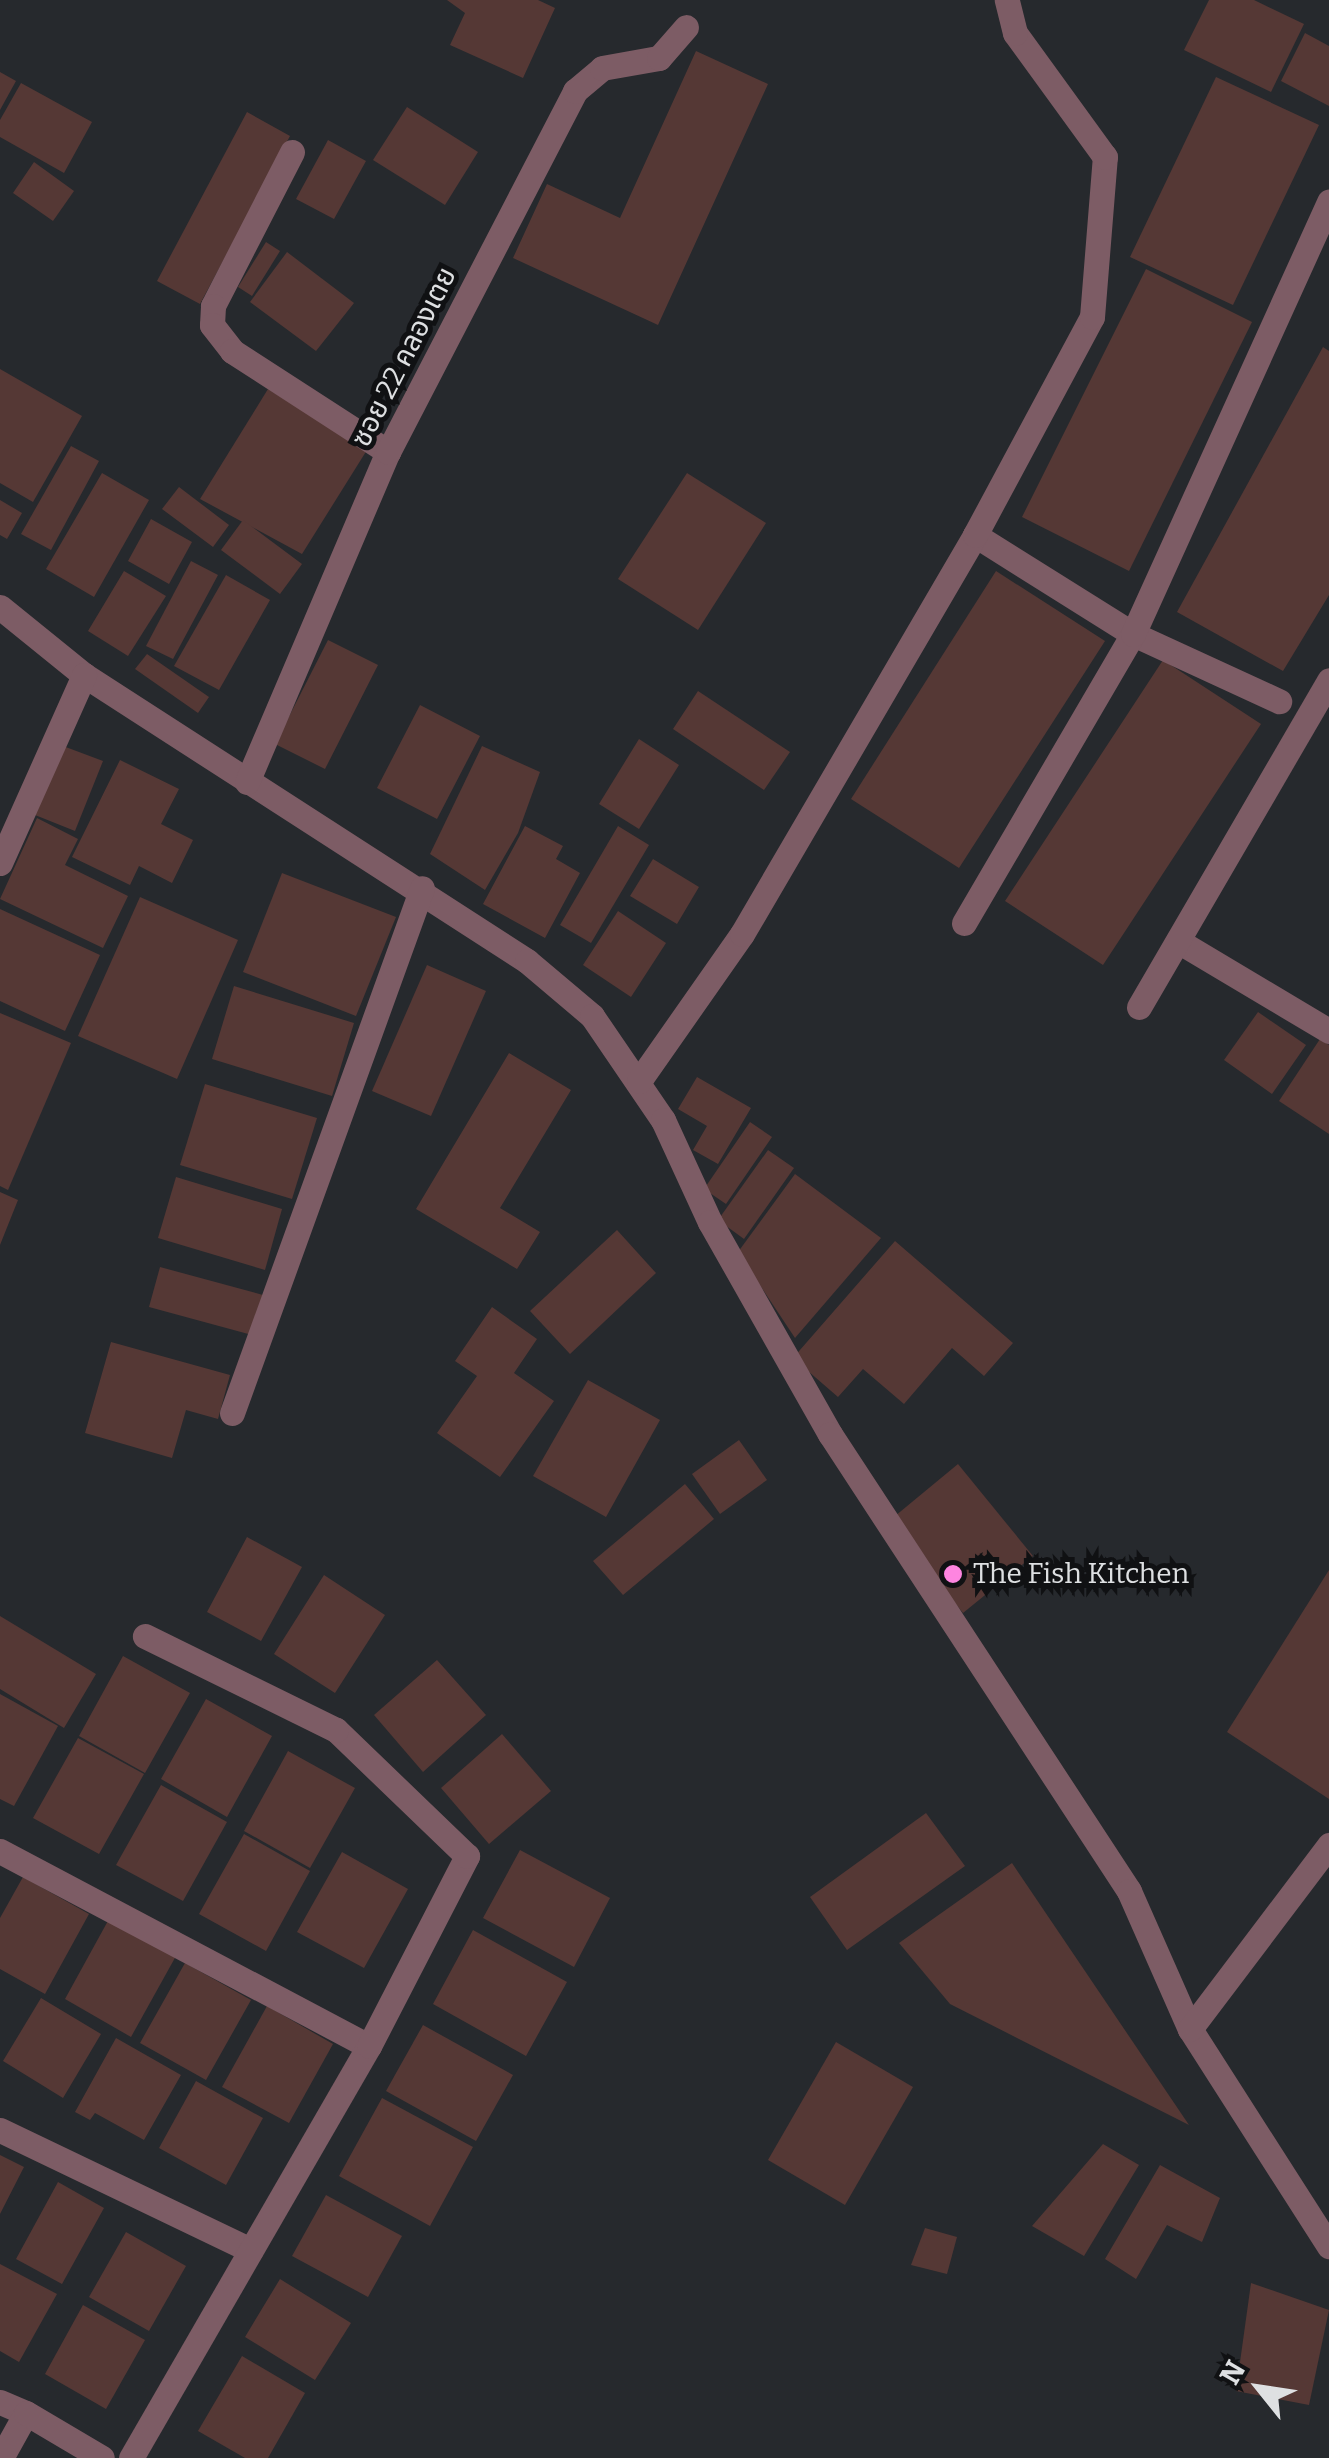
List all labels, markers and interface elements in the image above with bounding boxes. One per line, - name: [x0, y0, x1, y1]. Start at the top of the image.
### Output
- street label: ซอย 22 คลองเตย: [344, 262, 464, 452]
- place label: The Fish Kitchen: [973, 1557, 1189, 1591]
- marker: The Fish Kitchen: [942, 1563, 964, 1585]
- north arrow: [1209, 2338, 1309, 2438]
- text: N: [1213, 2355, 1252, 2390]

